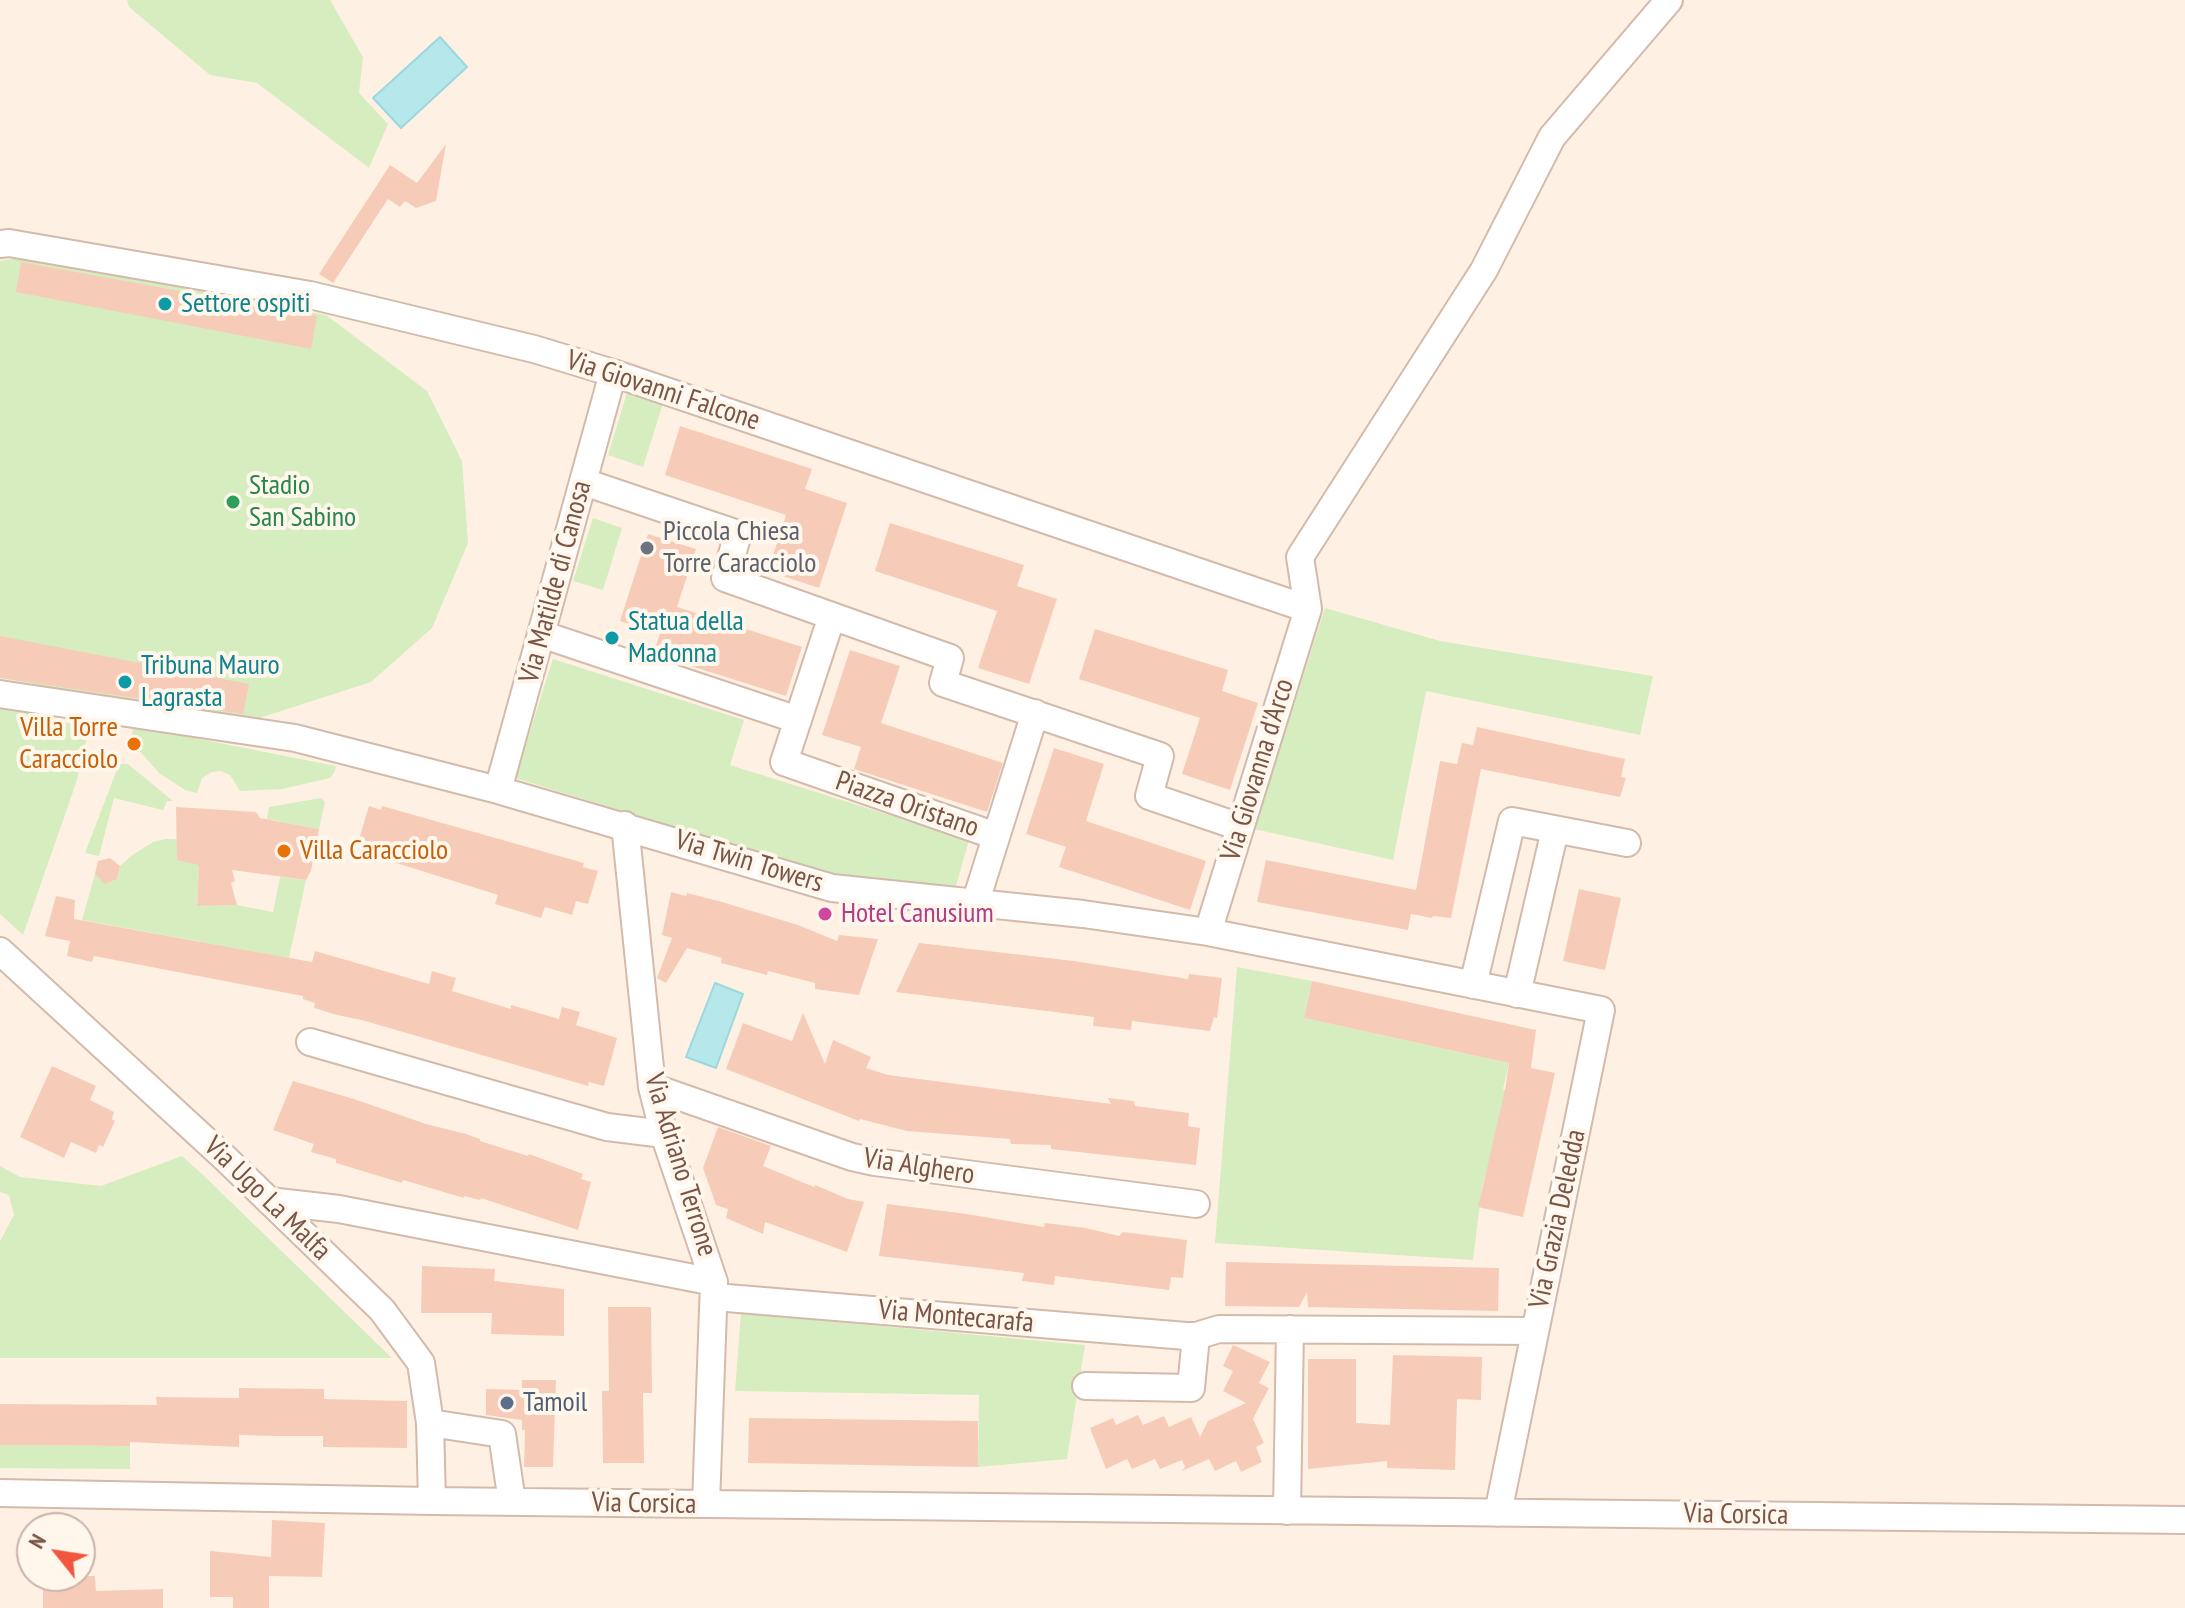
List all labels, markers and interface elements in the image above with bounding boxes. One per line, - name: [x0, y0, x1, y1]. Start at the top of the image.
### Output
- place label: Settore ospiti: [181, 287, 311, 321]
- marker: Settore ospiti: [156, 295, 174, 313]
- street label: Via Giovanni Falcone: [562, 344, 764, 438]
- place label: Stadio San Sabino: [249, 469, 356, 535]
- street label: Via Matilde di Canosa: [513, 477, 599, 687]
- marker: Stadio San Sabino: [224, 493, 242, 511]
- place label: Piccola Chiesa Torre Caracciolo: [663, 515, 816, 581]
- marker: Piccola Chiesa Torre Caracciolo: [638, 539, 656, 557]
- place label: Statua della Madonna: [628, 605, 744, 671]
- marker: Statua della Madonna: [603, 629, 621, 647]
- place label: Tribuna Mauro Lagrasta: [141, 649, 280, 715]
- marker: Tribuna Mauro Lagrasta: [116, 673, 134, 691]
- street label: Via Giovanna d'Arco: [1214, 675, 1302, 865]
- place label: Villa Torre Caracciolo: [19, 711, 118, 777]
- marker: Villa Torre Caracciolo: [125, 735, 143, 753]
- street label: Piazza Oristano: [831, 765, 983, 845]
- street label: Via Twin Towers: [671, 824, 827, 900]
- place label: Villa Caracciolo: [300, 834, 448, 868]
- marker: Villa Caracciolo: [275, 842, 293, 860]
- place label: Hotel Canusium: [841, 897, 994, 931]
- marker: Hotel Canusium: [816, 905, 834, 923]
- street label: Via Adriano Terrone: [636, 1070, 724, 1260]
- street label: Via Grazia Deledda: [1523, 1127, 1593, 1311]
- street label: Via Ugo La Malfa: [197, 1130, 337, 1268]
- street label: Via Alghero: [861, 1142, 977, 1192]
- street label: Via Montecarafa: [877, 1293, 1035, 1341]
- place label: Tamoil: [523, 1386, 587, 1420]
- marker: Tamoil: [498, 1394, 516, 1412]
- street label: Via Corsica: [591, 1486, 697, 1522]
- street label: Via Corsica: [1683, 1497, 1789, 1533]
- north arrow: [16, 1512, 96, 1592]
- text: N: [22, 1529, 52, 1553]

